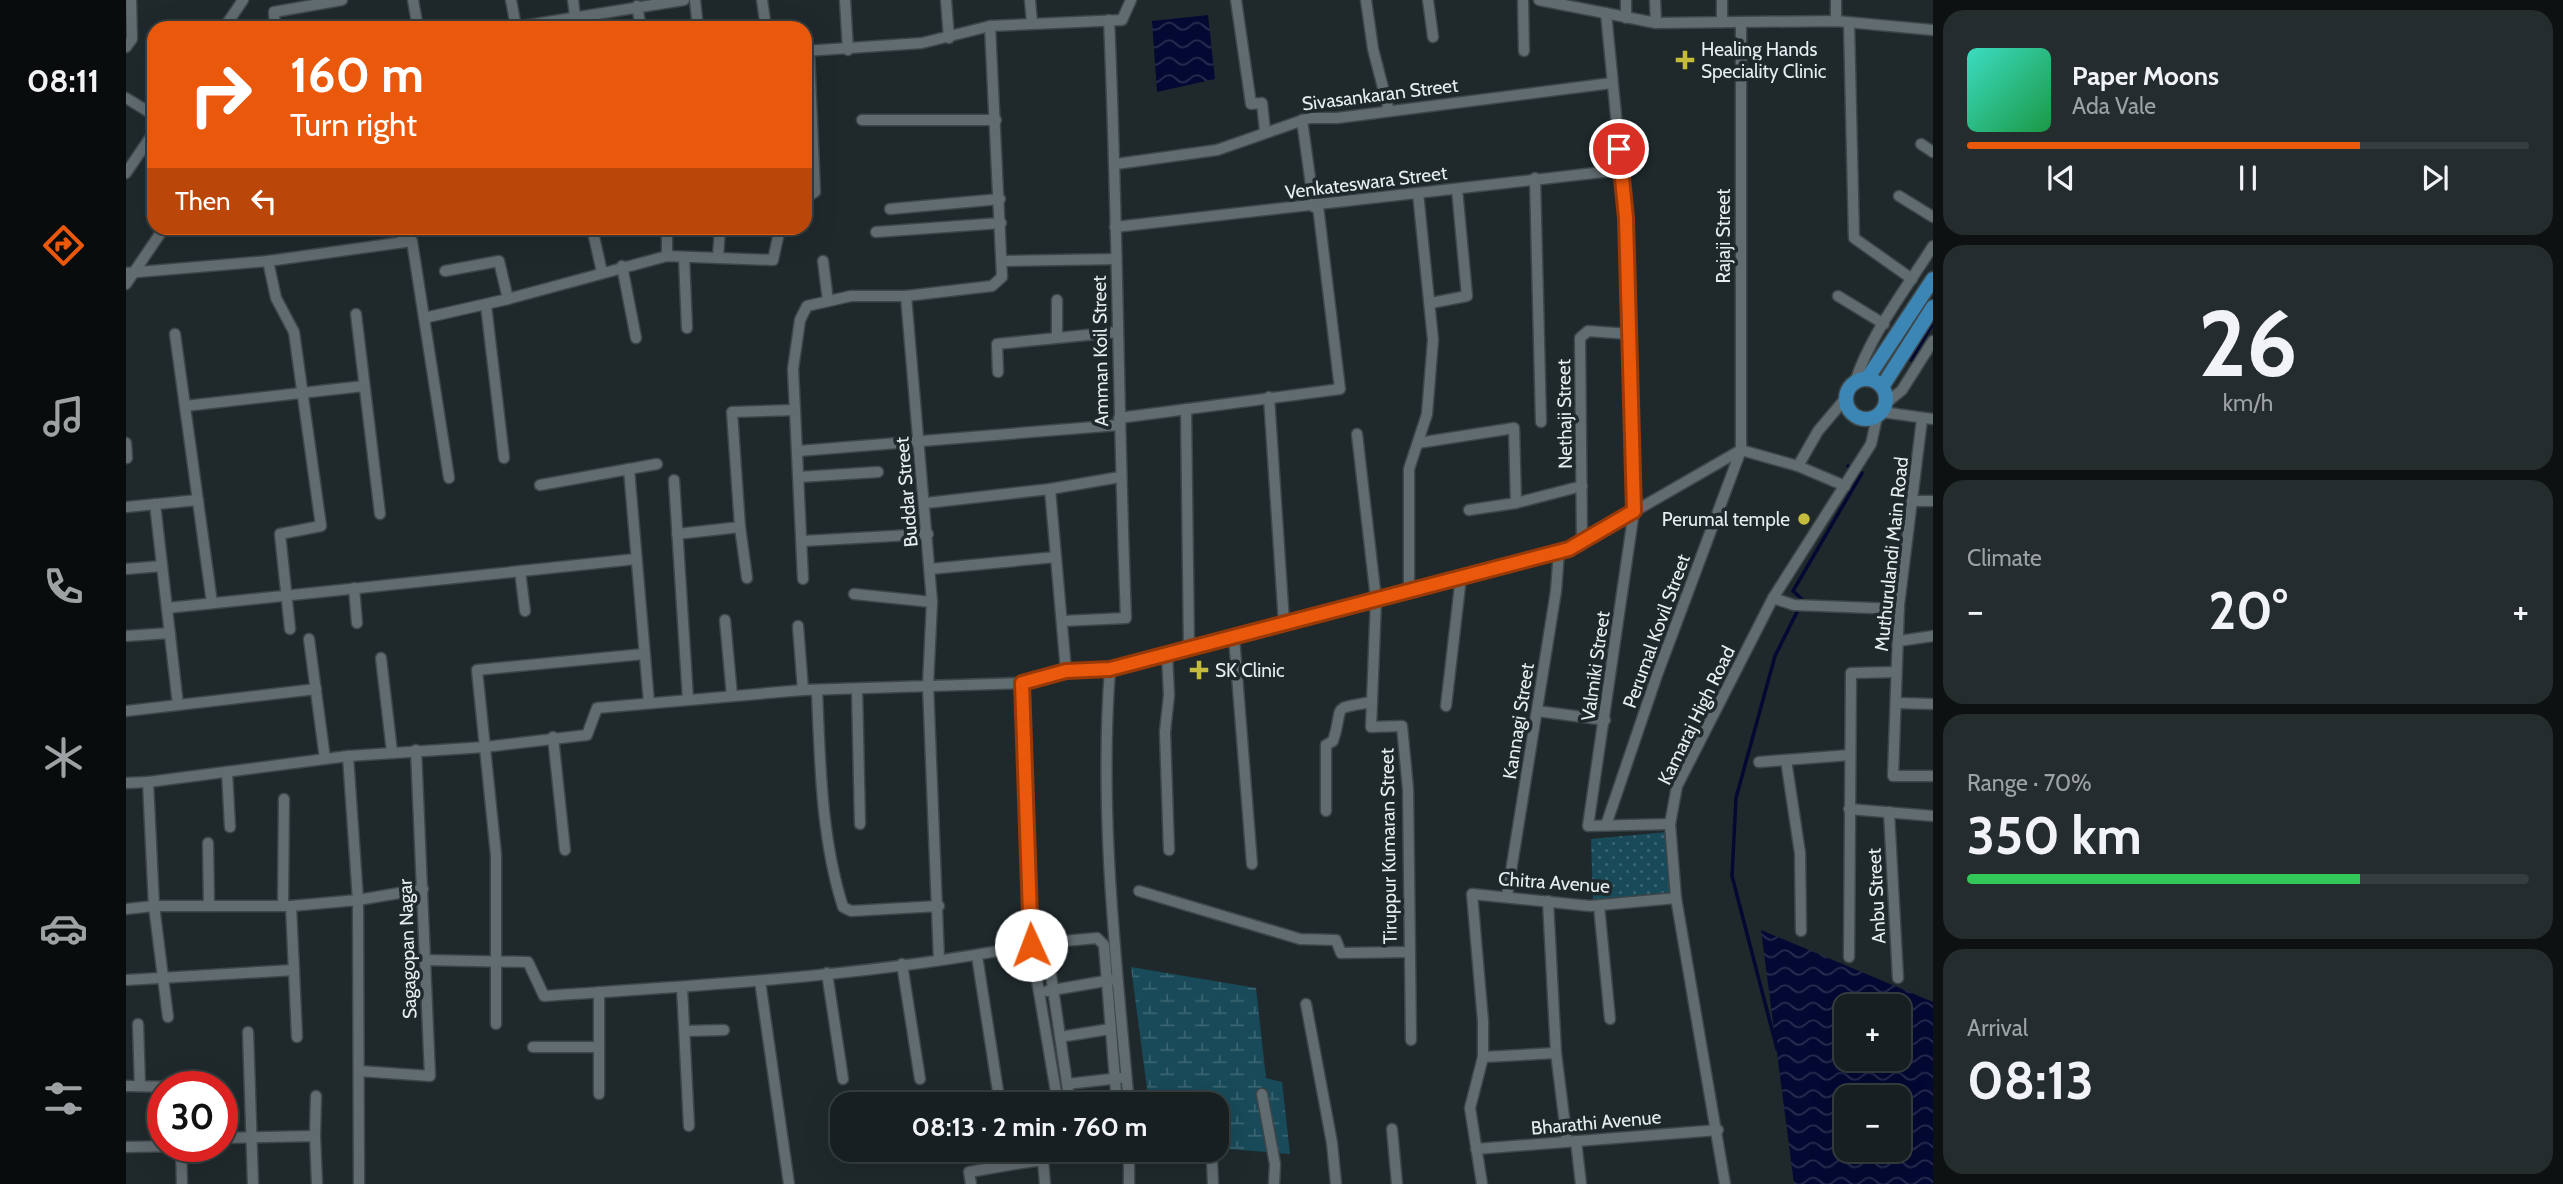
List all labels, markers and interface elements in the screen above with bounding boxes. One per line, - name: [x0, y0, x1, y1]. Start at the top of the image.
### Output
- place label: Healing Hands Speciality Clinic: [1701, 38, 1827, 83]
- text: 160 m: [290, 45, 424, 104]
- icon: right: [175, 49, 266, 140]
- marker: Healing Hands Speciality Clinic: [1675, 50, 1695, 70]
- text: Paper Moons: [2072, 60, 2219, 92]
- text: 08:11: [27, 61, 99, 100]
- street label: Sivasankaran Street: [1301, 73, 1460, 115]
- text: Ada Vale: [2072, 92, 2156, 120]
- text: Turn right: [290, 105, 417, 144]
- pin: [1589, 119, 1649, 179]
- icon: arrive: [1600, 130, 1638, 168]
- icon: previous: [2042, 159, 2080, 197]
- icon: pause: [2229, 159, 2267, 197]
- icon: next: [2416, 159, 2454, 197]
- street label: Venkateswara Street: [1284, 161, 1449, 204]
- icon: left: [245, 182, 283, 220]
- text: Then: [175, 185, 231, 217]
- street label: Rajaji Street: [1712, 188, 1735, 283]
- icon: directions: [39, 221, 88, 270]
- street label: Amman Koil Street: [1088, 275, 1113, 427]
- text: 26: [2198, 288, 2298, 399]
- street label: Nethaji Street: [1552, 358, 1577, 469]
- text: km/h: [2223, 389, 2273, 417]
- icon: music: [39, 392, 88, 441]
- street label: Buddar Street: [890, 435, 923, 548]
- street label: Muthurulandi Main Road: [1870, 456, 1913, 652]
- place label: Perumal temple: [1662, 508, 1790, 531]
- marker: Perumal temple: [1796, 511, 1812, 527]
- text: Climate: [1967, 544, 2042, 572]
- street label: Perumal Kovil Street: [1618, 550, 1695, 711]
- icon: phone: [39, 562, 88, 611]
- text: 20°: [2208, 579, 2288, 642]
- text: −: [1967, 587, 1984, 634]
- text: +: [2512, 587, 2529, 634]
- street label: Valmiki Street: [1576, 609, 1615, 723]
- street label: Kamaraj High Road: [1653, 642, 1740, 788]
- place label: SK Clinic: [1215, 659, 1285, 682]
- marker: SK Clinic: [1189, 660, 1209, 680]
- street label: Kannagi Street: [1498, 661, 1539, 781]
- icon: climate: [39, 733, 88, 782]
- street label: Tiruppur Kumaran Street: [1375, 747, 1402, 944]
- text: Range · 70%: [1967, 769, 2092, 797]
- text: 350 km: [1967, 804, 2142, 867]
- street label: Anbu Street: [1862, 847, 1890, 944]
- street label: Chitra Avenue: [1497, 867, 1611, 898]
- street label: Sagagopan Nagar: [394, 879, 421, 1019]
- icon: car: [39, 904, 88, 953]
- position arrow: [994, 908, 1068, 982]
- map controls: [1834, 994, 1911, 1162]
- button: +: [1834, 994, 1911, 1071]
- text: Arrival: [1967, 1014, 2028, 1042]
- text: 08:13: [1967, 1049, 2094, 1112]
- speed limit sign: 30: [147, 1071, 238, 1162]
- icon: filters: [39, 1074, 88, 1123]
- button: −: [1834, 1085, 1911, 1162]
- street label: Bharathi Avenue: [1530, 1105, 1662, 1140]
- text: 08:13 · 2 min · 760 m: [912, 1111, 1147, 1143]

